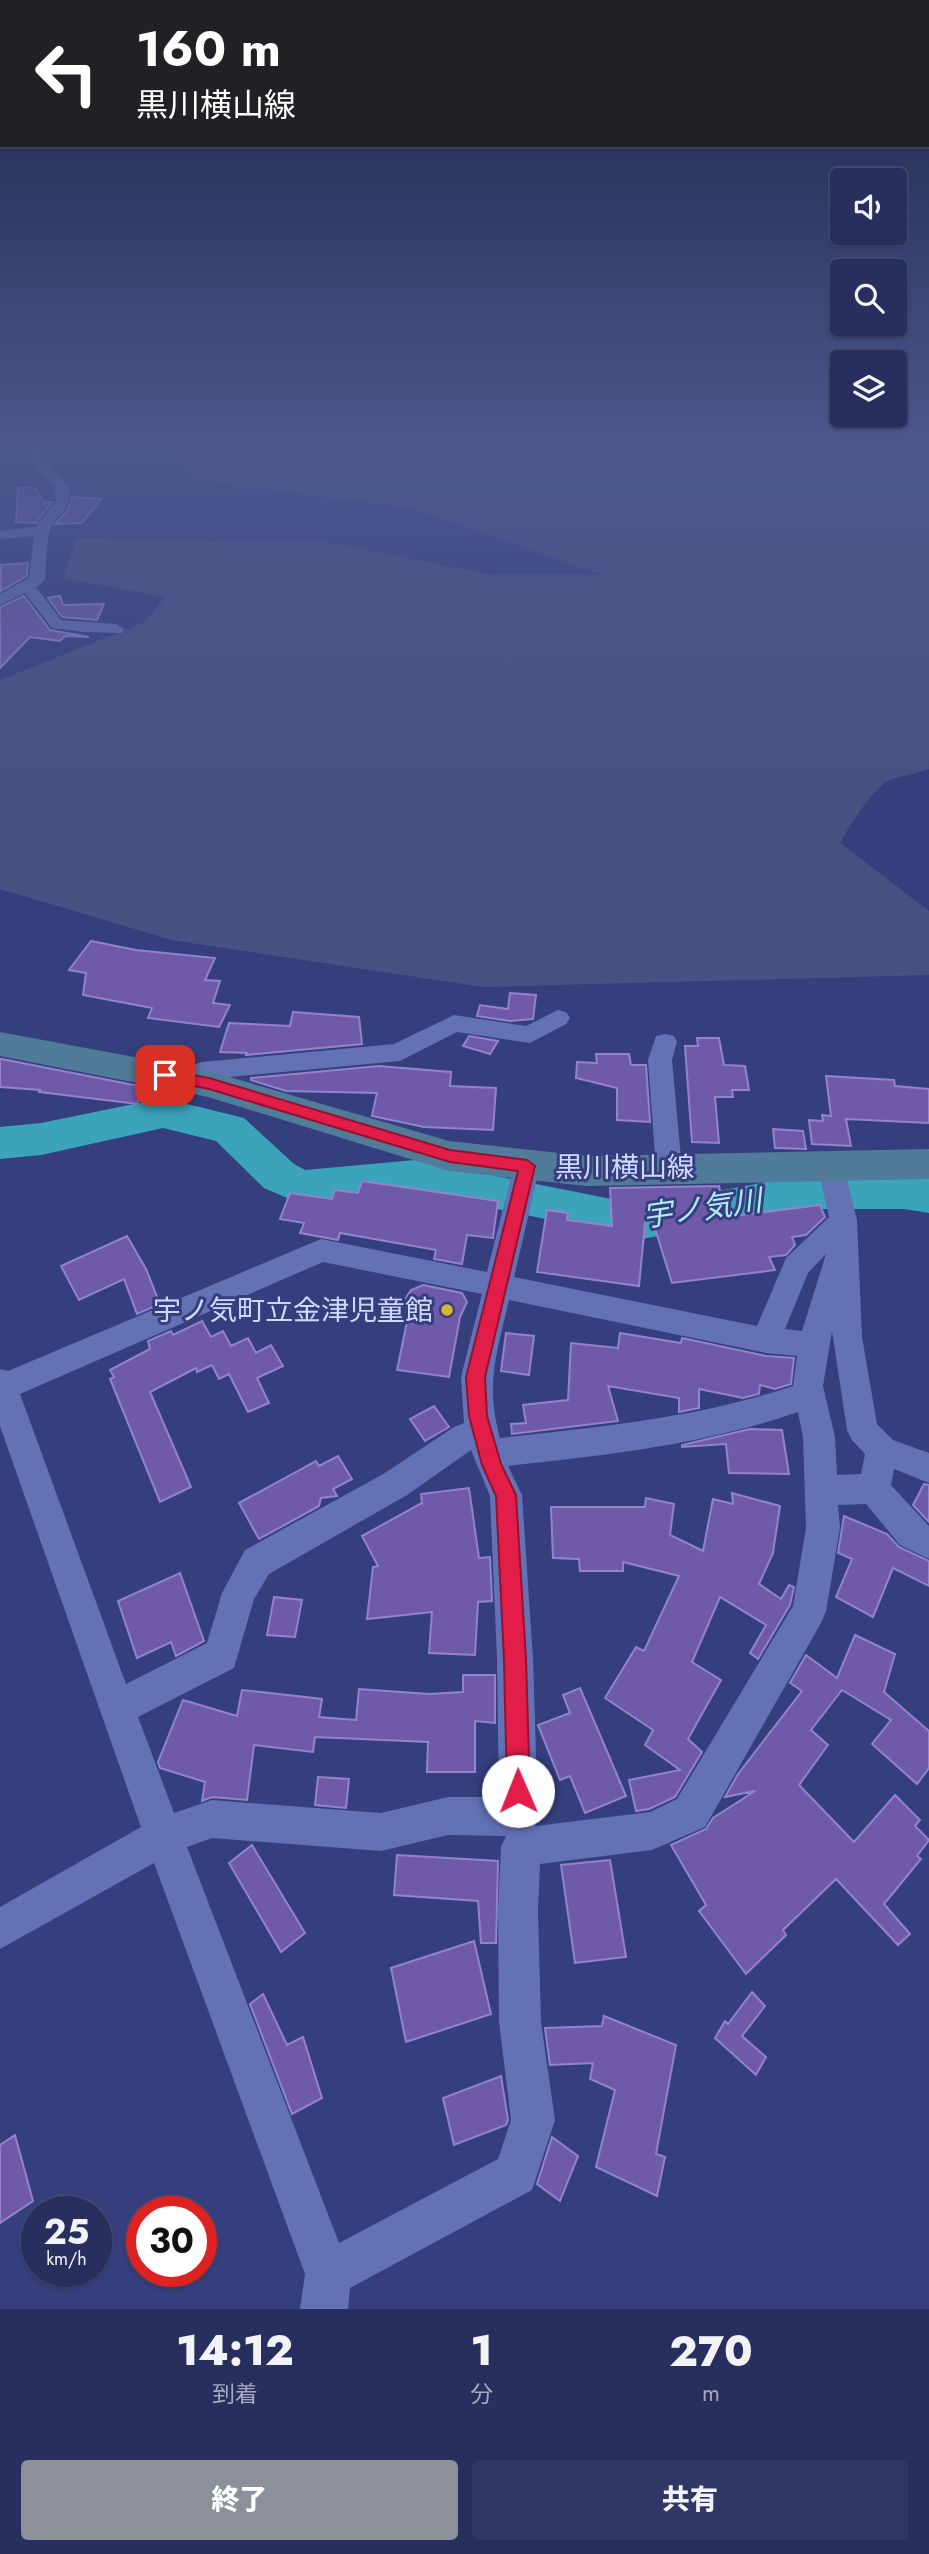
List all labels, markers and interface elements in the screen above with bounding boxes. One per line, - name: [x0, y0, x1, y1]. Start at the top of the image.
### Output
- text: 160 m: [136, 14, 281, 84]
- icon: left: [21, 28, 112, 119]
- text: 黒川横山線: [136, 82, 296, 128]
- map controls: [830, 168, 907, 427]
- button: sound: [830, 168, 907, 245]
- button: search: [830, 259, 907, 336]
- button: layers: [830, 350, 907, 427]
- pin: [135, 1045, 195, 1105]
- icon: arrive: [146, 1056, 184, 1094]
- street label: 黒川横山線: [555, 1147, 695, 1188]
- water label: 宇ノ気川: [640, 1178, 767, 1238]
- place label: 宇ノ気町立金津児童館: [153, 1290, 433, 1331]
- marker: 宇ノ気町立金津児童館: [439, 1302, 455, 1318]
- position arrow: [481, 1754, 555, 1828]
- speed limit sign: 30: [126, 2196, 217, 2287]
- text: 25: [44, 2207, 89, 2257]
- text: km/h: [46, 2246, 87, 2272]
- text: 14:12: [176, 2320, 294, 2381]
- text: 1: [470, 2320, 493, 2381]
- text: 270: [669, 2321, 753, 2382]
- text: m: [702, 2376, 720, 2410]
- text: 到着: [212, 2377, 258, 2411]
- text: 分: [470, 2377, 493, 2411]
- button: 終了: [21, 2460, 458, 2540]
- button: 共有: [472, 2460, 908, 2540]

